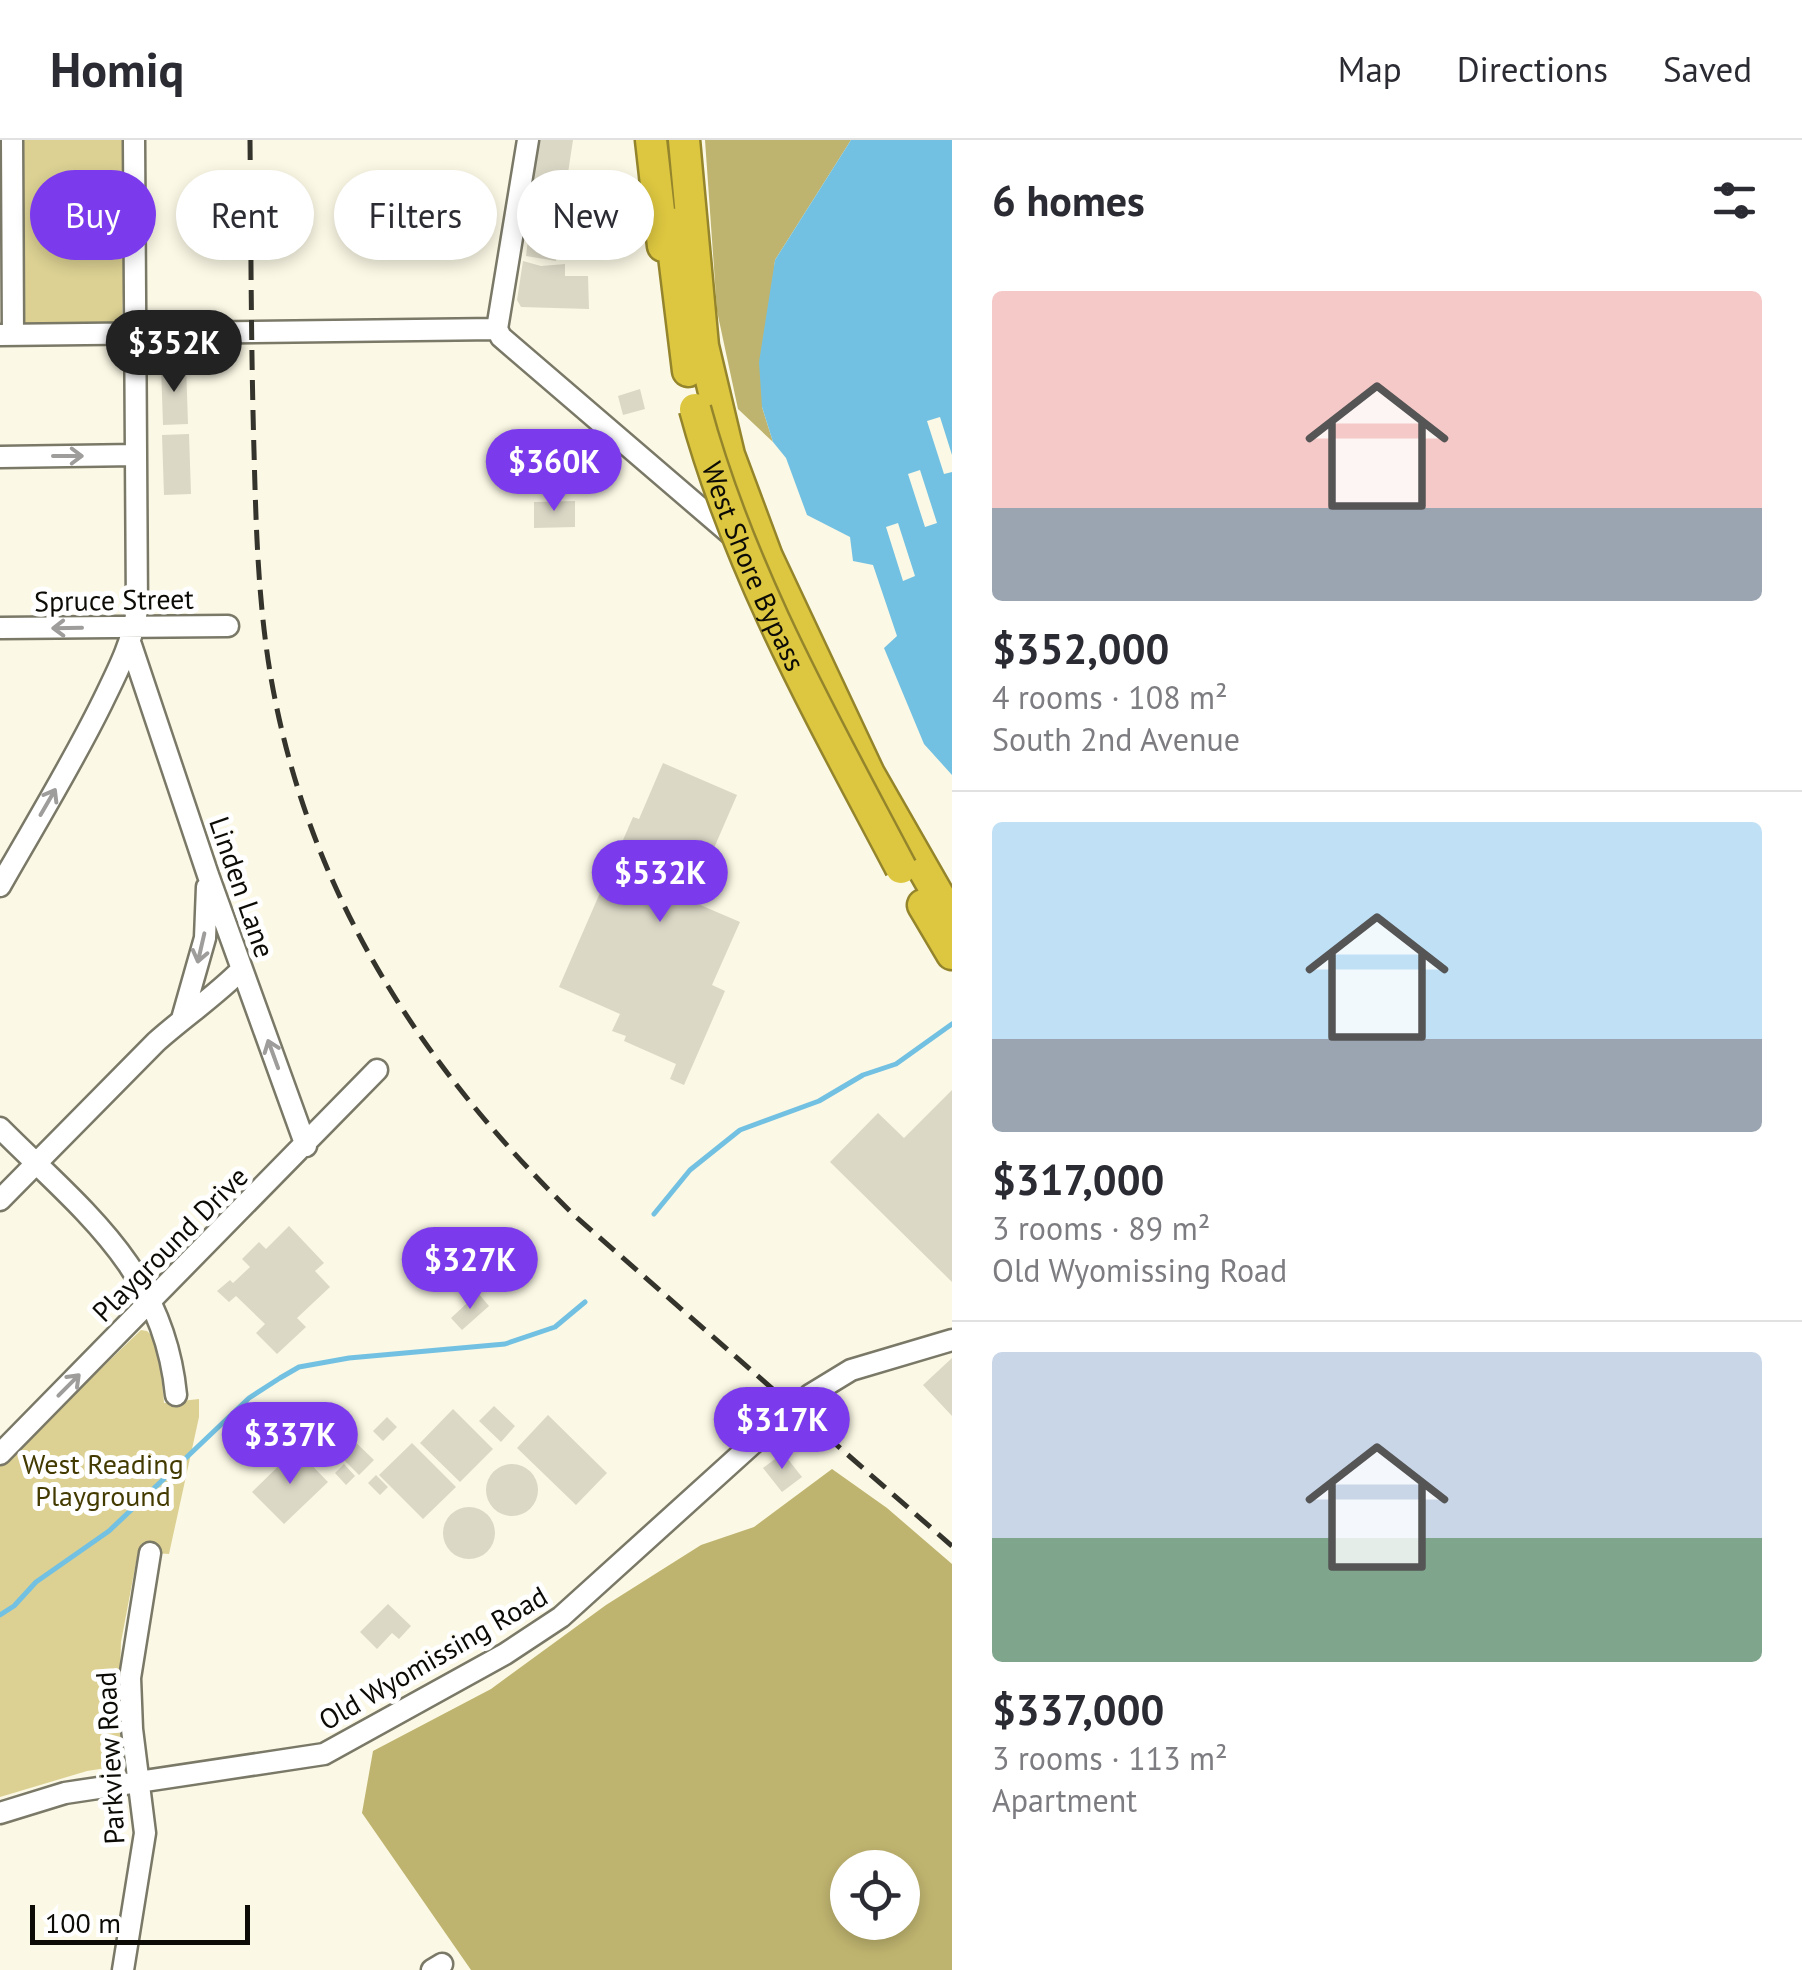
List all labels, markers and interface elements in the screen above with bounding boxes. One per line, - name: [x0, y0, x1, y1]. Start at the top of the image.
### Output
- text: Homiq: [50, 38, 184, 100]
- text: Map: [1338, 46, 1402, 92]
- text: Directions: [1457, 46, 1608, 92]
- text: Saved: [1663, 46, 1752, 92]
- chip: Buy: [30, 170, 156, 260]
- chip: Rent: [176, 170, 314, 260]
- chip: Filters: [334, 170, 497, 260]
- chip: New: [517, 170, 654, 260]
- text: 6 homes: [992, 173, 1145, 228]
- icon: filters: [1707, 173, 1762, 228]
- pin: $352K: [104, 310, 244, 395]
- text: $352K: [128, 321, 220, 363]
- icon: home: [1287, 356, 1467, 536]
- pin: $360K: [484, 429, 624, 514]
- text: $360K: [508, 440, 600, 482]
- one-way arrow: [50, 446, 83, 466]
- street label: West Shore Bypass: [694, 457, 814, 677]
- street label: Spruce Street: [34, 580, 195, 619]
- one-way arrow: [52, 618, 84, 638]
- text: $352,000: [992, 621, 1169, 676]
- text: 4 rooms · 108 m²: [992, 676, 1228, 718]
- text: South 2nd Avenue: [992, 718, 1240, 760]
- one-way arrow: [39, 787, 59, 817]
- street label: Linden Lane: [201, 811, 284, 962]
- pin: $532K: [590, 840, 730, 925]
- text: $532K: [614, 851, 706, 893]
- icon: home: [1287, 887, 1467, 1067]
- one-way arrow: [191, 931, 209, 963]
- one-way arrow: [263, 1039, 281, 1070]
- text: $317,000: [992, 1152, 1164, 1207]
- street label: Playground Drive: [84, 1158, 255, 1329]
- text: 3 rooms · 89 m²: [992, 1207, 1210, 1249]
- pin: $327K: [400, 1227, 540, 1312]
- text: $327K: [424, 1238, 516, 1280]
- text: Old Wyomissing Road: [992, 1249, 1287, 1291]
- one-way arrow: [57, 1374, 81, 1398]
- pin: $317K: [712, 1387, 852, 1472]
- text: $317K: [736, 1398, 828, 1440]
- pin: $337K: [220, 1402, 360, 1487]
- text: $337K: [244, 1413, 336, 1455]
- icon: home: [1287, 1417, 1467, 1597]
- park label: West Reading Playground: [22, 1445, 184, 1514]
- street label: Old Wyomissing Road: [312, 1577, 554, 1738]
- street label: Parkview Road: [87, 1671, 132, 1845]
- text: $337,000: [992, 1682, 1164, 1737]
- text: 3 rooms · 113 m²: [992, 1737, 1228, 1779]
- text: Apartment: [992, 1779, 1137, 1821]
- map controls: [830, 1850, 920, 1940]
- button: locate: [830, 1850, 920, 1940]
- scale bar: [30, 1900, 250, 1944]
- text: 100 m: [45, 1904, 121, 1941]

